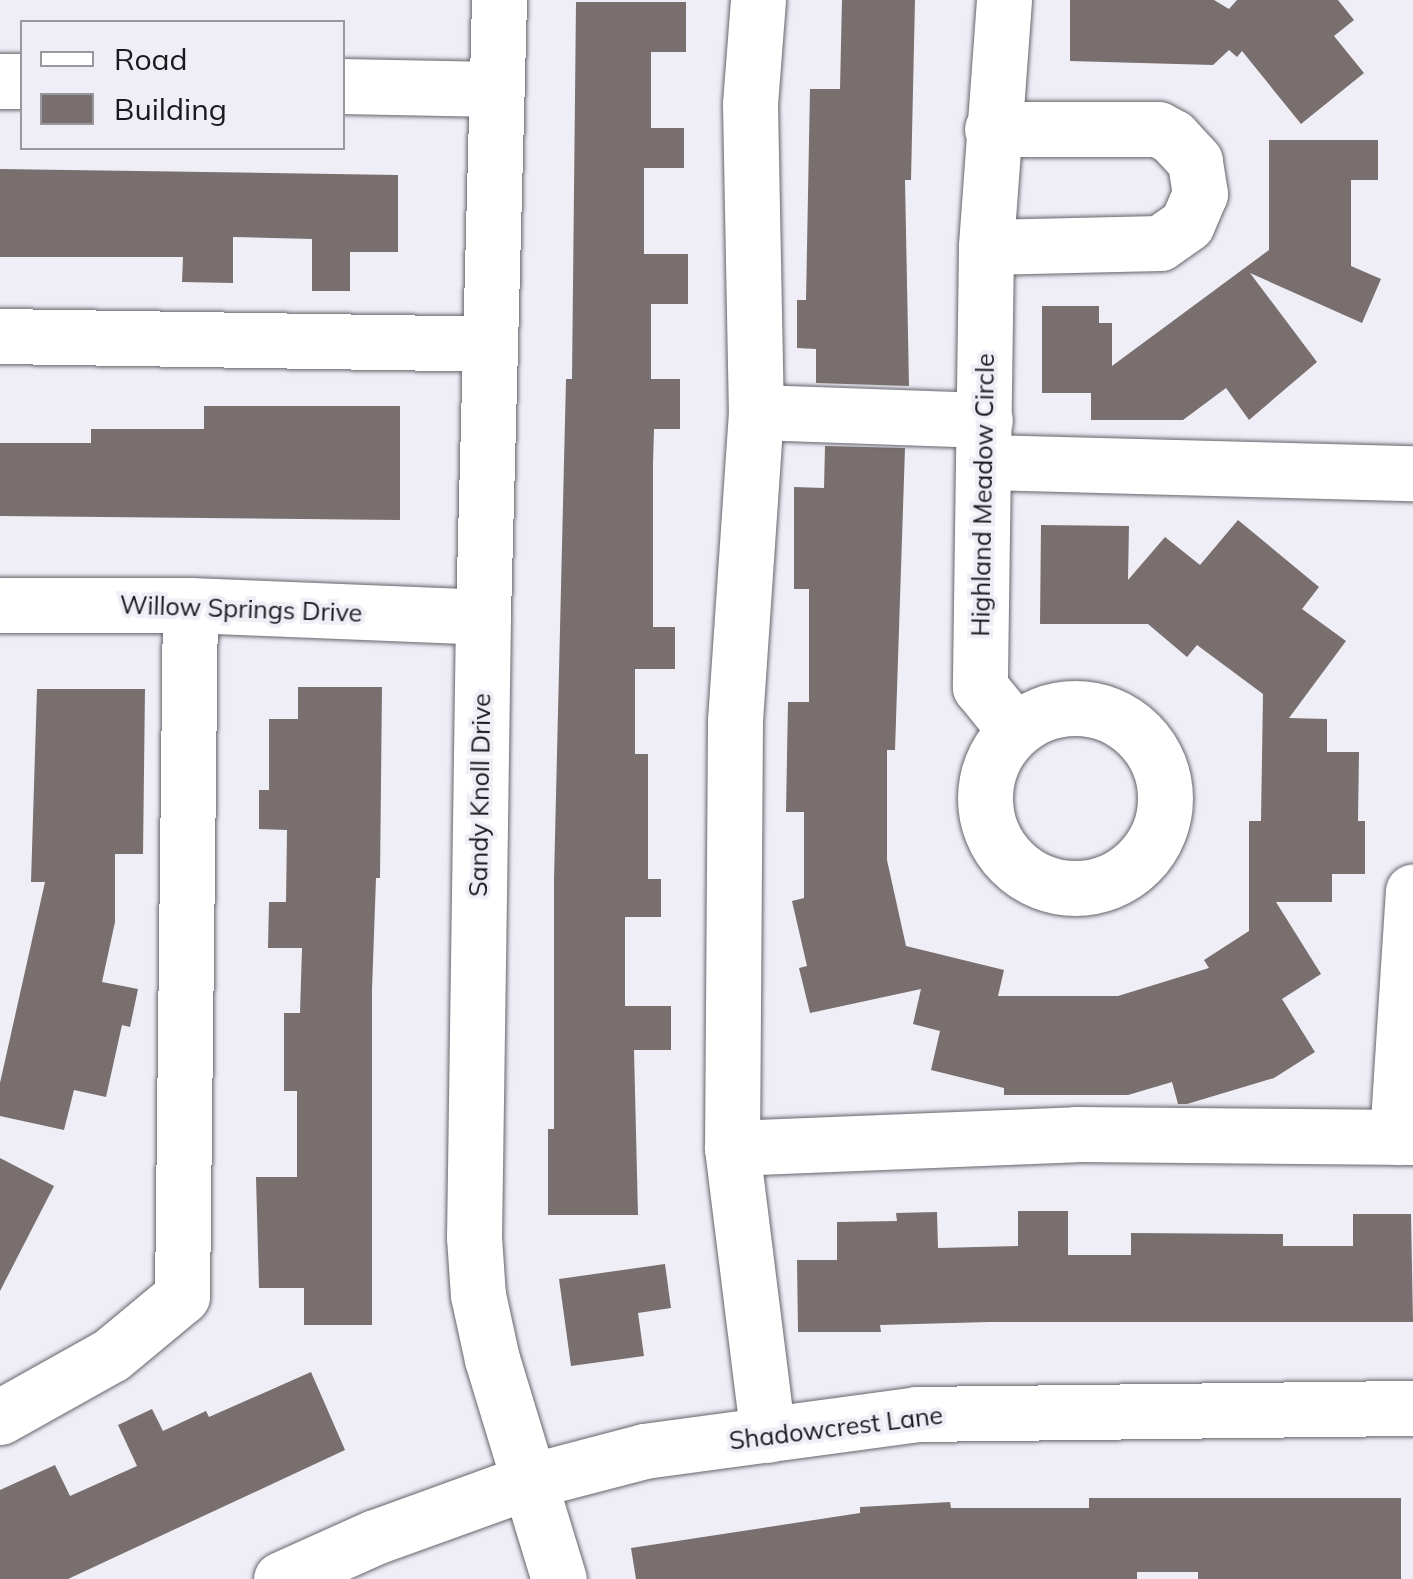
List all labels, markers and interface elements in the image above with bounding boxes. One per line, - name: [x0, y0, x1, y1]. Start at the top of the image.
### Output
- legend: [20, 20, 345, 150]
- text: Road: [114, 40, 188, 78]
- text: Building: [114, 90, 227, 128]
- street label: Highland Meadow Circle: [966, 353, 1000, 637]
- street label: Willow Springs Drive: [119, 590, 363, 628]
- street label: Sandy Knoll Drive: [463, 693, 497, 897]
- street label: Shadowcrest Lane: [727, 1400, 945, 1456]

